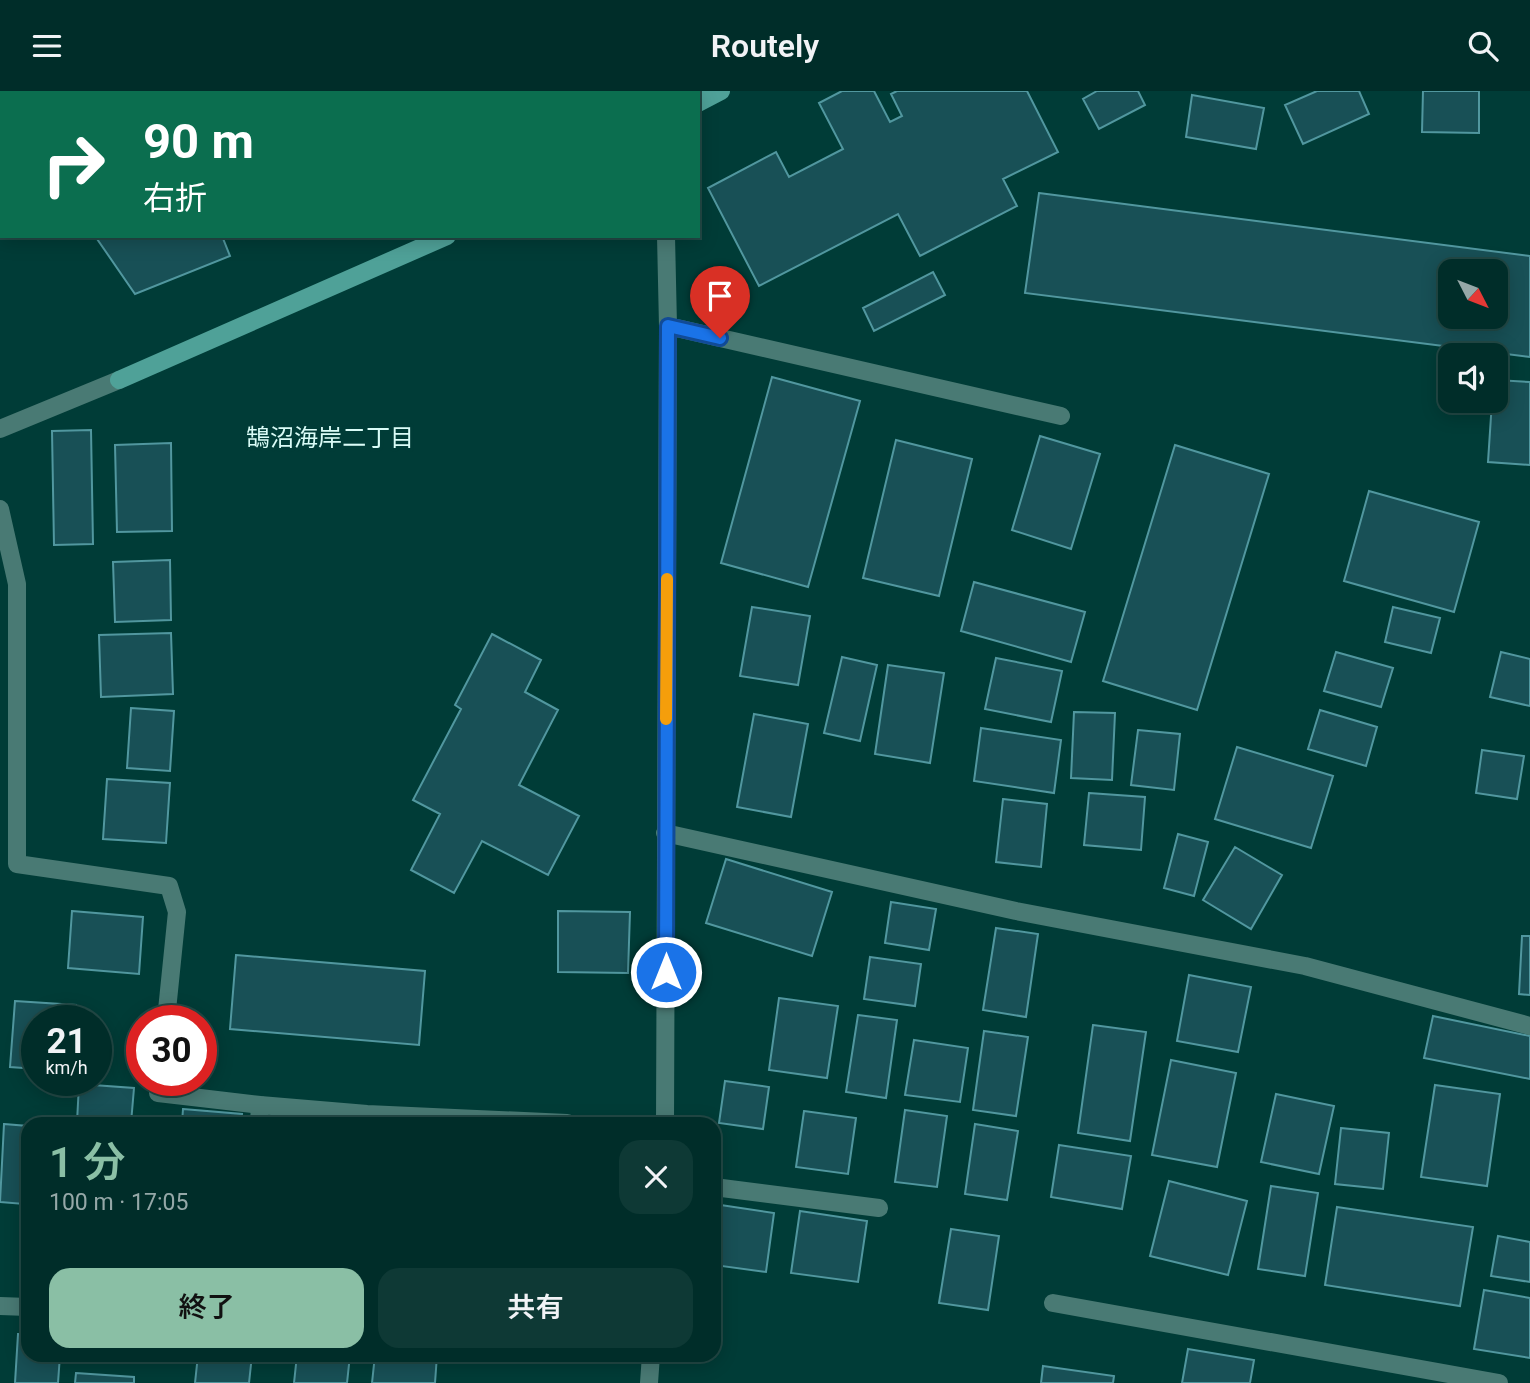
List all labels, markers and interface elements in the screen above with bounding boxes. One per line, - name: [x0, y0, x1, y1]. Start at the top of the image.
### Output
- icon: menu: [28, 27, 66, 65]
- text: Routely: [711, 27, 819, 65]
- icon: search: [1464, 27, 1502, 65]
- text: 90 m: [143, 113, 254, 170]
- icon: right: [28, 119, 119, 210]
- text: 右折: [143, 179, 207, 217]
- north arrow: [1438, 259, 1508, 329]
- map controls: [1438, 259, 1508, 413]
- pin: [690, 266, 750, 338]
- icon: arrive: [701, 277, 739, 315]
- button: sound: [1438, 343, 1508, 413]
- district label: 鵠沼海岸二丁目: [246, 424, 414, 452]
- position arrow: [629, 935, 703, 1009]
- speed limit sign: 30: [126, 1005, 217, 1096]
- text: 21: [46, 1021, 87, 1062]
- text: km/h: [45, 1057, 88, 1078]
- text: 1 分: [49, 1138, 125, 1187]
- button: close: [619, 1140, 693, 1214]
- text: 100 m · 17:05: [49, 1189, 188, 1216]
- button: 終了: [49, 1268, 364, 1348]
- button: 共有: [378, 1268, 693, 1348]

